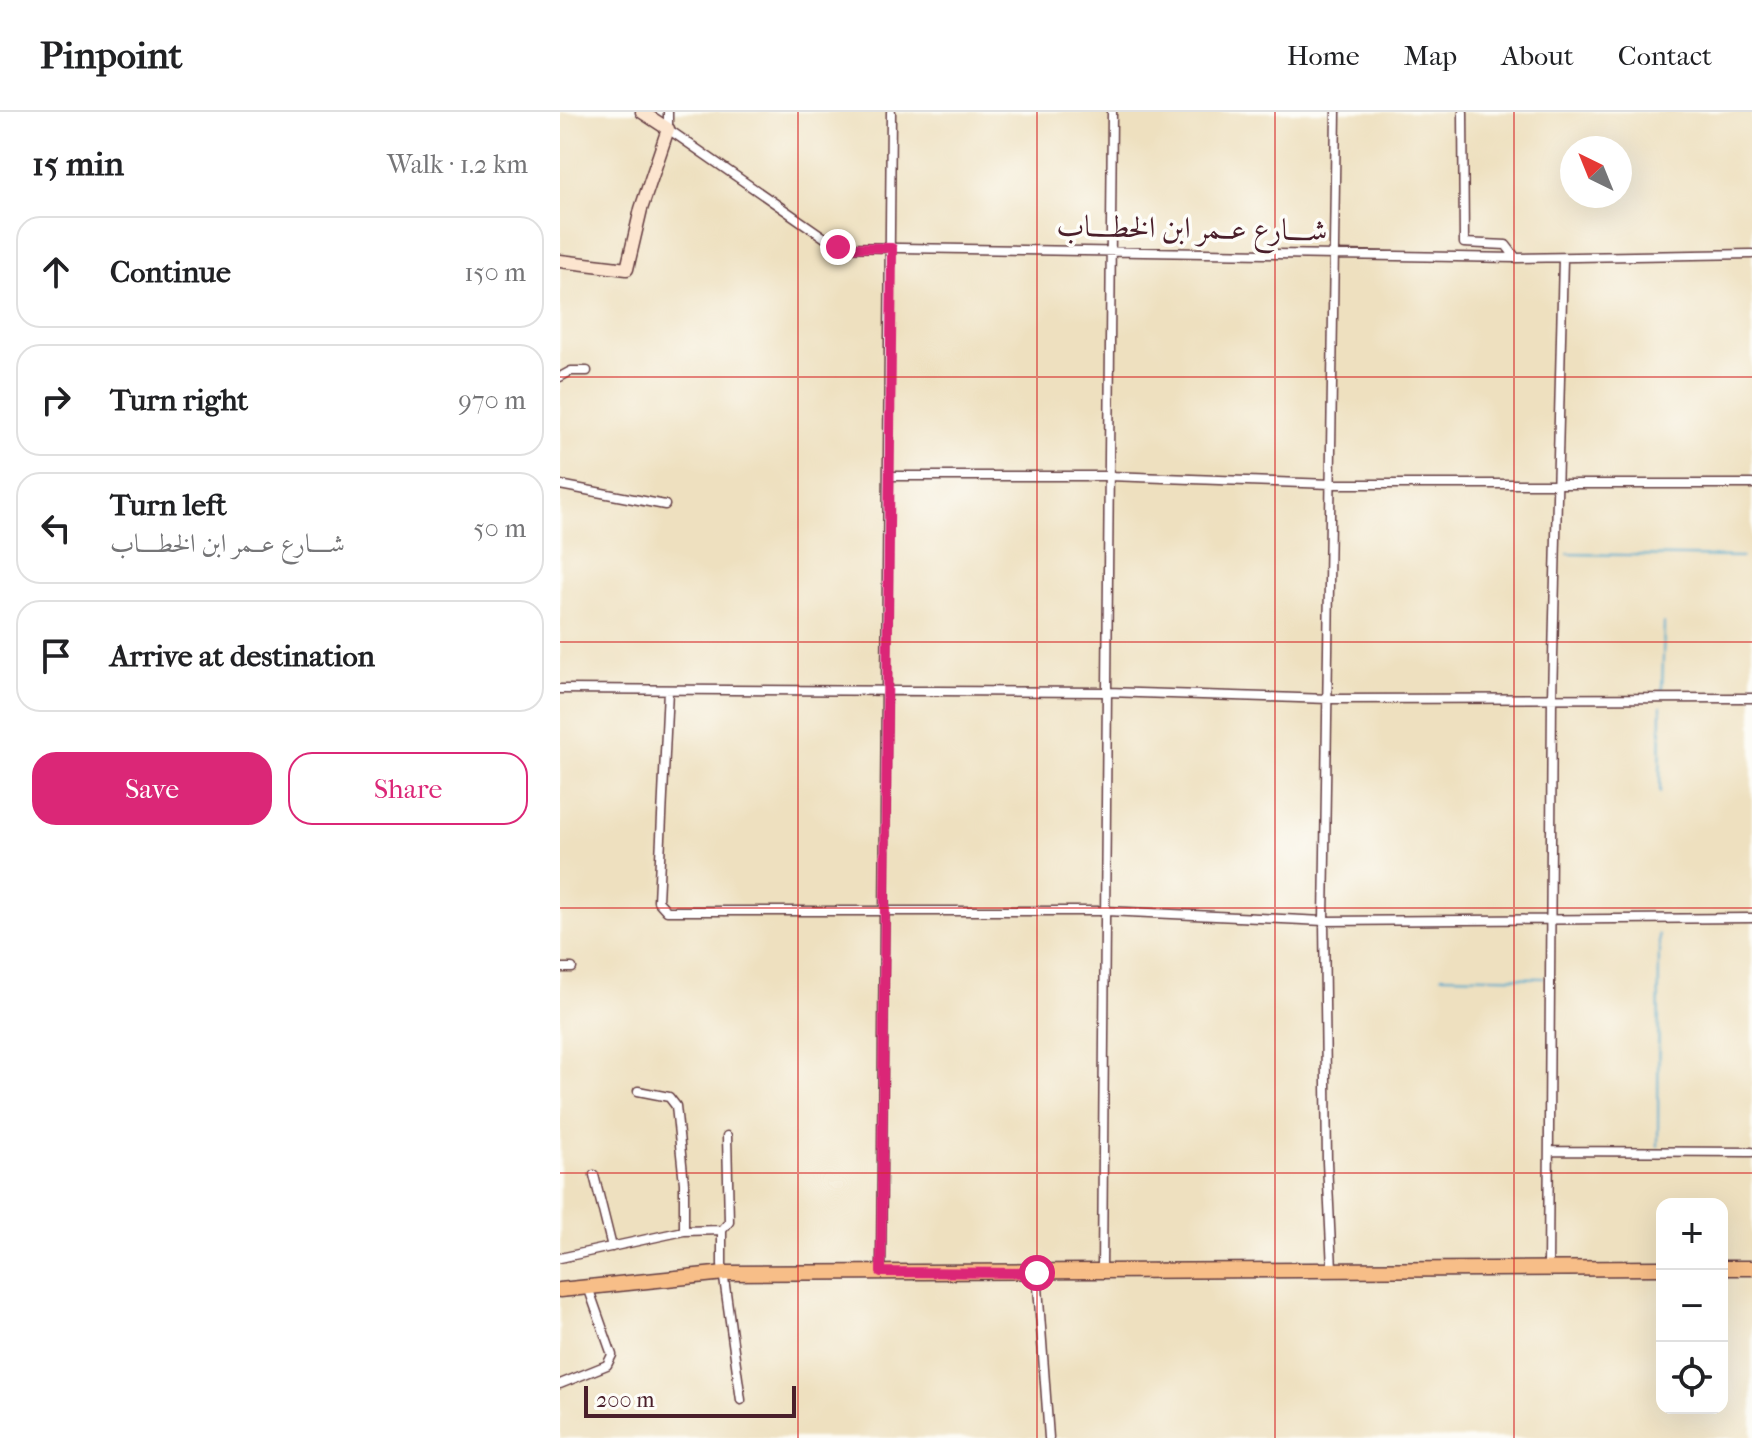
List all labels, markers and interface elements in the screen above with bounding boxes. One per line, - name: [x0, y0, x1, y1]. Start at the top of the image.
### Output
- text: Pinpoint: [40, 33, 182, 78]
- text: Home: [1287, 39, 1360, 72]
- text: Map: [1404, 39, 1457, 72]
- text: About: [1501, 39, 1574, 72]
- text: Contact: [1618, 39, 1712, 72]
- north arrow: [1560, 136, 1632, 208]
- text: 15 min: [32, 144, 124, 184]
- text: Walk · 1.2 km: [387, 149, 528, 180]
- street label: شــــارع عــمر ابن الخطــــاب: [1056, 209, 1328, 255]
- route end: [820, 229, 856, 265]
- icon: ahead: [34, 250, 78, 294]
- text: Continue: [110, 255, 231, 290]
- text: 150 m: [464, 257, 526, 288]
- icon: right: [34, 378, 78, 422]
- text: Turn right: [110, 383, 248, 418]
- text: 970 m: [458, 385, 526, 416]
- text: Turn left: [110, 488, 227, 523]
- icon: left: [34, 506, 78, 550]
- text: 50 m: [473, 513, 526, 544]
- text: شــــارع عــمر ابن الخطــــاب: [110, 528, 345, 559]
- icon: arrive: [34, 634, 78, 678]
- text: Arrive at destination: [110, 639, 375, 674]
- button: Save: [32, 752, 272, 825]
- button: Share: [288, 752, 528, 825]
- map controls: [1656, 1198, 1728, 1414]
- button: +: [1656, 1198, 1728, 1270]
- route start: [1019, 1255, 1055, 1291]
- button: −: [1656, 1270, 1728, 1342]
- button: locate: [1656, 1342, 1728, 1414]
- scale bar: [584, 1382, 796, 1418]
- text: 200 m: [596, 1387, 655, 1413]

